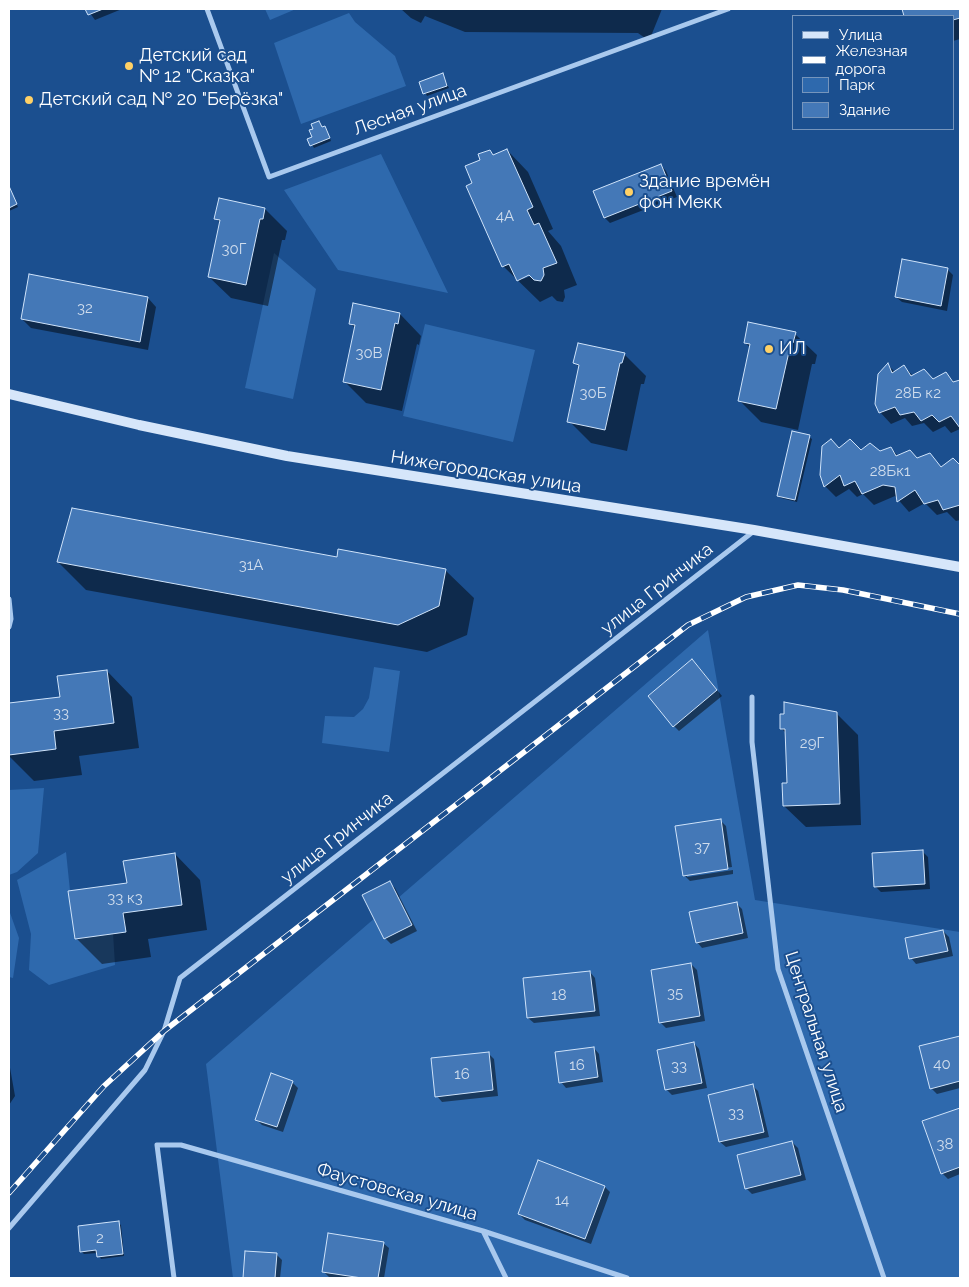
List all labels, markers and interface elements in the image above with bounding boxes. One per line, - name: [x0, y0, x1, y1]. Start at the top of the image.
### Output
- legend: [792, 15, 954, 130]
- text: Улица: [839, 26, 883, 44]
- text: Железная дорога: [836, 42, 908, 78]
- place label: Детский сад № 12 "Сказка": [139, 45, 255, 88]
- marker: Детский сад № 12 "Сказка": [123, 60, 135, 72]
- text: Парк: [839, 76, 875, 94]
- street label: Лесная улица: [351, 80, 469, 140]
- place label: Детский сад № 20 "Берёзка": [39, 89, 283, 111]
- marker: Детский сад № 20 "Берёзка": [23, 94, 35, 106]
- text: Здание: [839, 101, 890, 119]
- place label: Здание времён фон Мекк: [639, 171, 770, 213]
- marker: Здание времён фон Мекк: [623, 186, 635, 198]
- house number: 4А: [496, 207, 514, 225]
- house number: 30Г: [222, 240, 246, 258]
- house number: 32: [77, 299, 93, 317]
- place label: ИЛ: [779, 338, 806, 360]
- marker: ИЛ: [763, 343, 775, 355]
- house number: 30В: [355, 344, 383, 362]
- house number: 30Б: [580, 384, 606, 402]
- house number: 28Б к2: [895, 384, 941, 402]
- street label: Нижегородская улица: [389, 446, 583, 498]
- house number: 28Бк1: [870, 462, 910, 480]
- street label: улица Гринчика: [597, 539, 717, 639]
- house number: 31А: [239, 556, 263, 574]
- house number: 33: [53, 704, 69, 722]
- house number: 29Г: [800, 734, 824, 752]
- street label: улица Гринчика: [277, 788, 397, 888]
- house number: 37: [694, 838, 710, 856]
- house number: 33 к3: [107, 889, 143, 907]
- street label: Центральная улица: [780, 949, 852, 1115]
- house number: 35: [667, 984, 683, 1002]
- house number: 18: [551, 986, 567, 1004]
- house number: 40: [933, 1055, 951, 1073]
- house number: 16: [569, 1056, 585, 1074]
- house number: 33: [671, 1057, 687, 1075]
- house number: 16: [454, 1065, 470, 1083]
- house number: 33: [728, 1104, 744, 1122]
- house number: 38: [937, 1135, 953, 1153]
- street label: Фаустовская улица: [314, 1159, 480, 1225]
- house number: 14: [555, 1191, 569, 1209]
- house number: 2: [96, 1229, 104, 1247]

